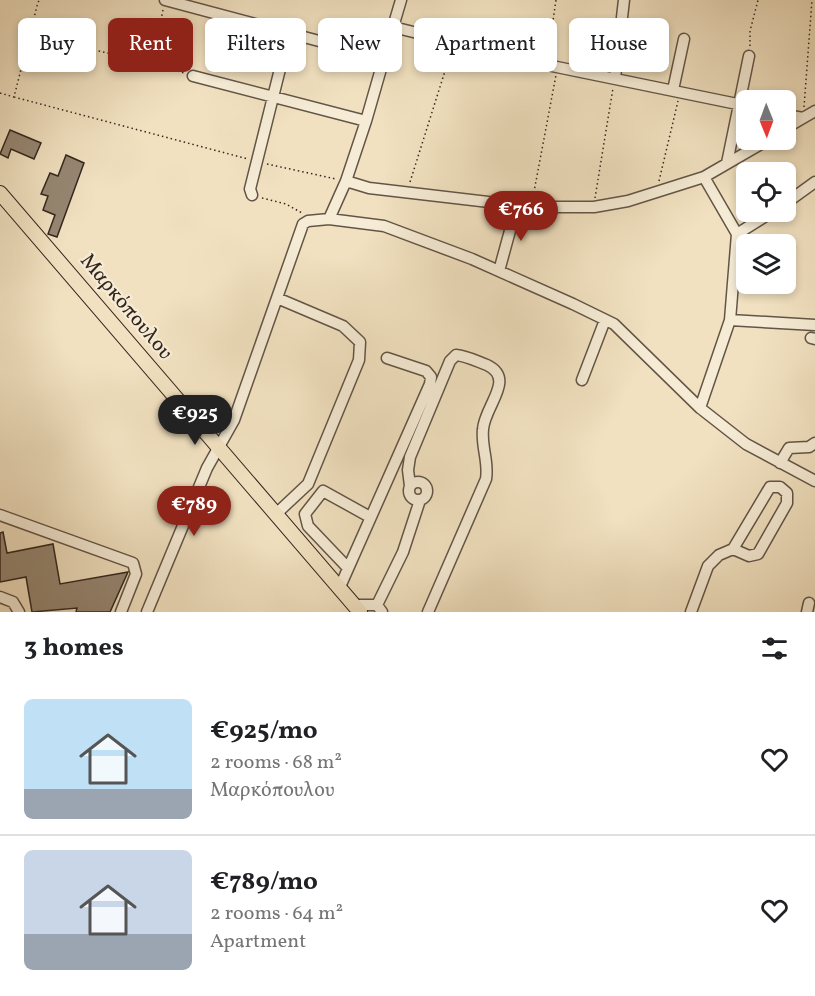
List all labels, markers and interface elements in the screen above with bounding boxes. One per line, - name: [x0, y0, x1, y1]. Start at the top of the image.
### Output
- chip: Buy: [18, 18, 96, 72]
- chip: Rent: [108, 18, 193, 72]
- chip: Filters: [205, 18, 306, 72]
- chip: New: [318, 18, 402, 72]
- chip: Apartment: [414, 18, 557, 72]
- chip: House: [569, 18, 669, 72]
- north arrow: [736, 90, 796, 150]
- map controls: [736, 90, 796, 294]
- button: locate: [736, 162, 796, 222]
- pin: €766: [485, 191, 557, 242]
- text: €766: [498, 196, 544, 224]
- button: layers: [736, 234, 796, 294]
- street label: Μαρκόπουλου: [73, 248, 179, 366]
- pin: €925: [159, 395, 231, 446]
- text: €925: [172, 400, 218, 428]
- pin: €789: [158, 486, 230, 537]
- text: €789: [171, 491, 217, 519]
- text: 3 homes: [24, 630, 124, 666]
- icon: filters: [758, 632, 791, 665]
- text: €925/mo: [210, 713, 318, 749]
- icon: home: [72, 723, 144, 795]
- icon: heart: [758, 743, 791, 776]
- text: 2 rooms · 68 m²: [210, 749, 342, 777]
- text: Μαρκόπουλου: [210, 777, 335, 805]
- text: €789/mo: [210, 864, 318, 900]
- icon: home: [72, 874, 144, 946]
- icon: heart: [758, 894, 791, 927]
- text: 2 rooms · 64 m²: [210, 900, 343, 928]
- text: Apartment: [210, 928, 306, 956]

